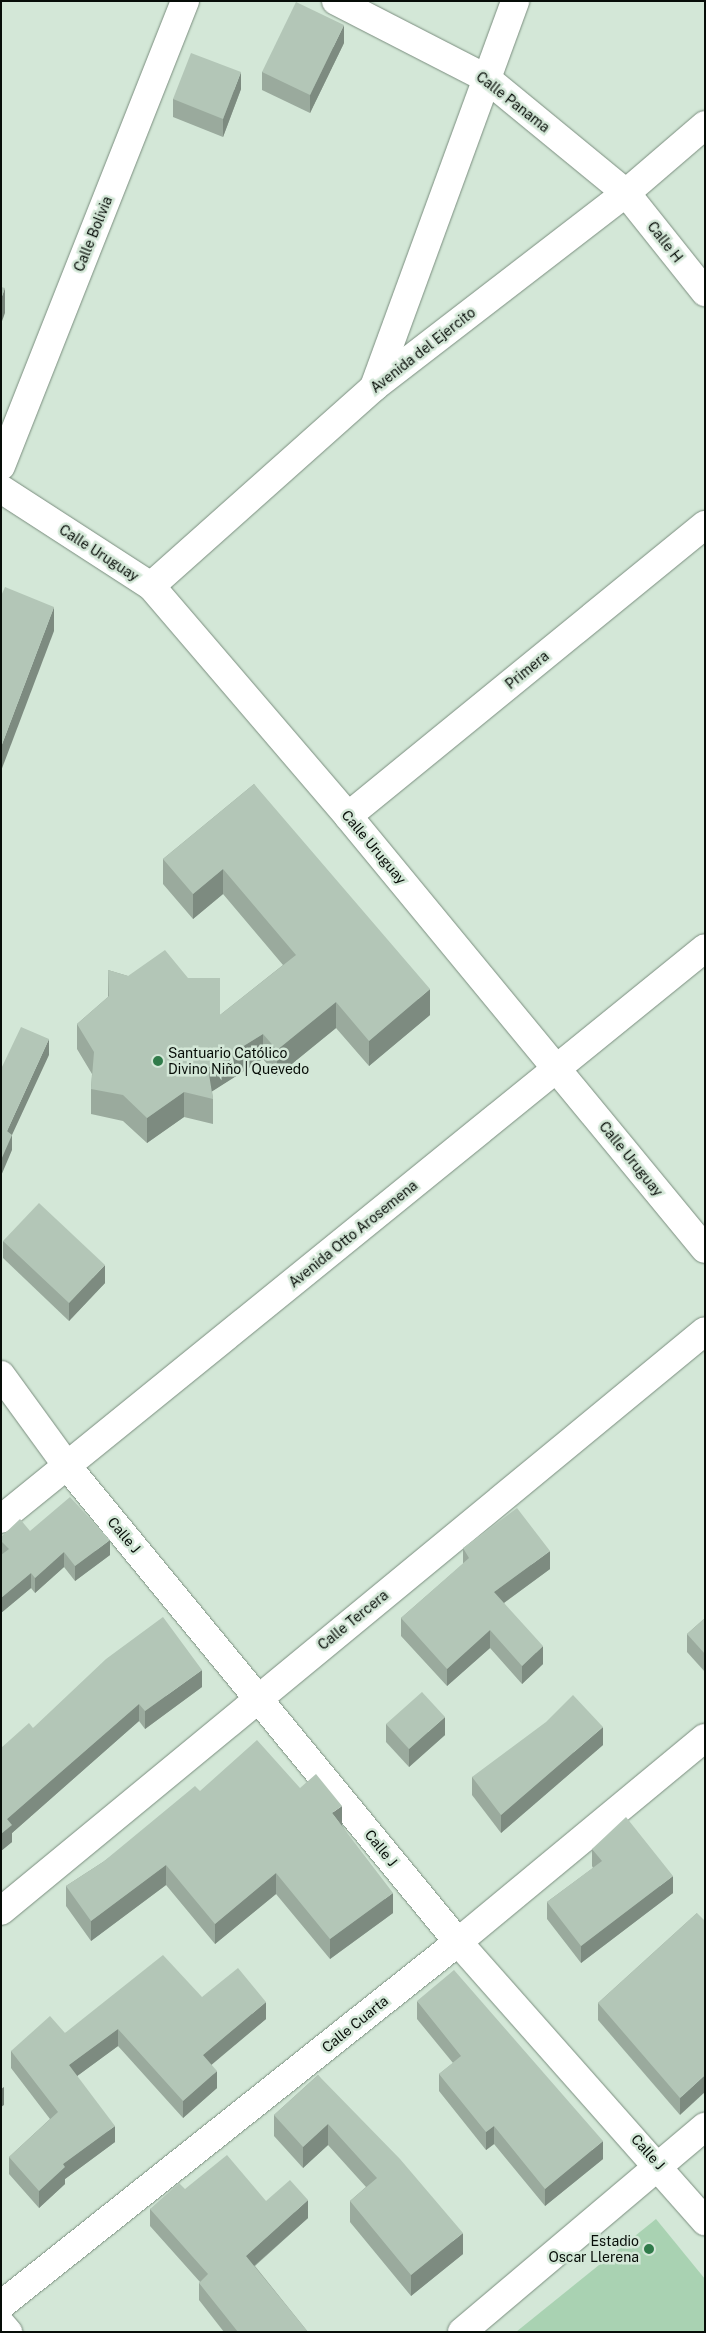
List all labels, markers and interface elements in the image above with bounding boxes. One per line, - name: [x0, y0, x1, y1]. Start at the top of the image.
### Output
- street label: Calle Panama: [473, 68, 553, 136]
- street label: Calle Bolivia: [70, 194, 116, 274]
- street label: Calle H: [644, 218, 686, 266]
- street label: Avenida del Ejercito: [367, 304, 479, 396]
- street label: Calle Uruguay: [56, 521, 142, 585]
- street label: Primera: [502, 647, 552, 693]
- street label: Calle Uruguay: [338, 807, 410, 887]
- place label: Santuario Católico Divino Niño | Quevedo: [168, 1045, 309, 1078]
- marker: Santuario Católico Divino Niño | Quevedo: [152, 1055, 164, 1067]
- street label: Calle Uruguay: [596, 1118, 666, 1200]
- street label: Avenida Otto Arosemena: [285, 1177, 421, 1291]
- street label: Calle J: [104, 1514, 144, 1556]
- street label: Calle Tercera: [314, 1587, 392, 1653]
- street label: Calle J: [361, 1826, 401, 1870]
- street label: Calle Cuarta: [318, 1992, 392, 2056]
- street label: Calle J: [628, 2131, 668, 2173]
- place label: Estadio Oscar Llerena: [549, 2233, 639, 2266]
- marker: Estadio Oscar Llerena: [643, 2243, 655, 2255]

